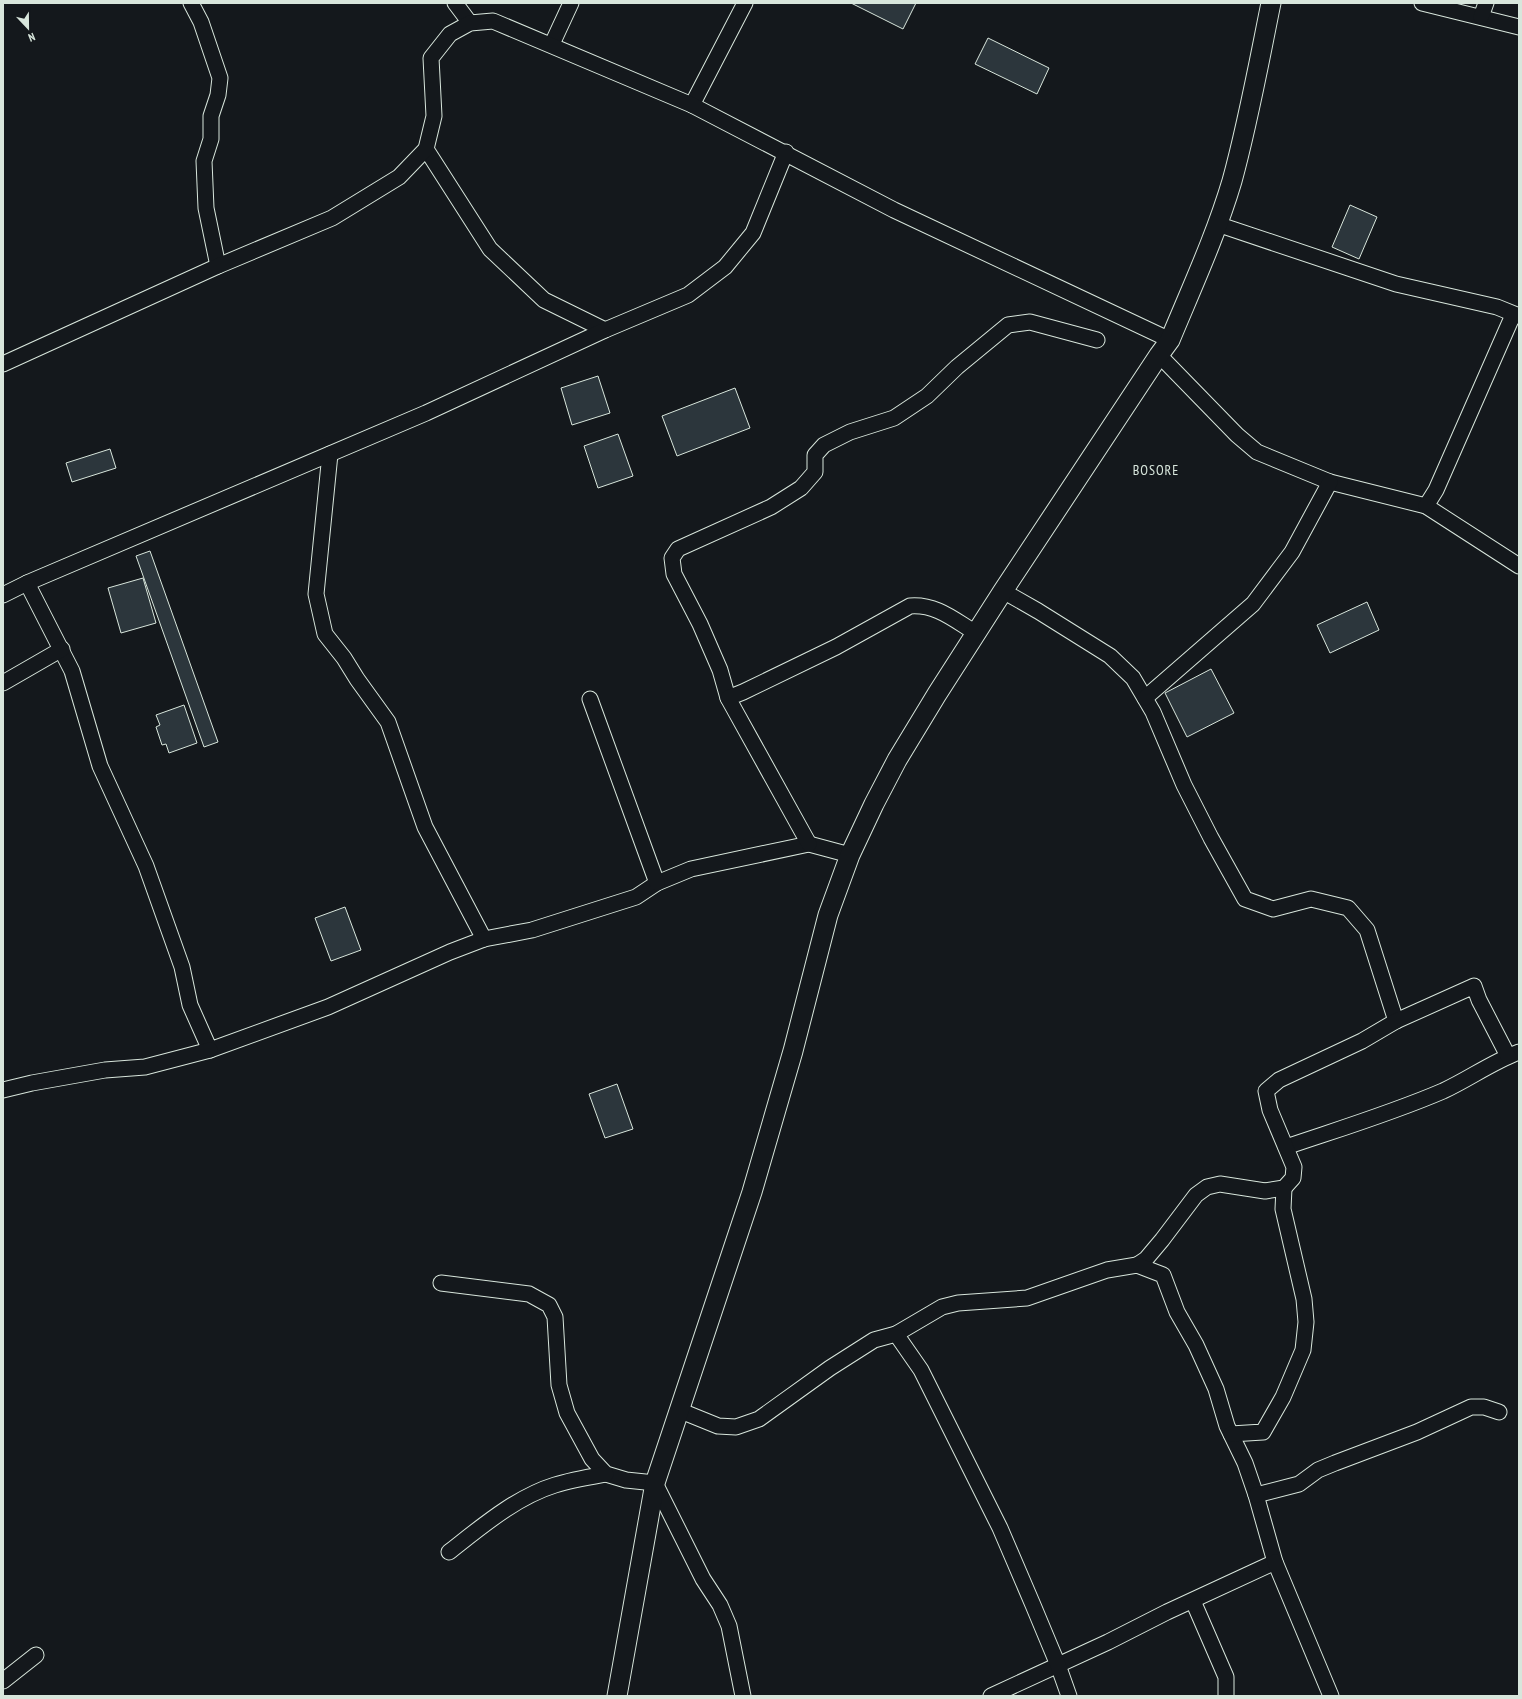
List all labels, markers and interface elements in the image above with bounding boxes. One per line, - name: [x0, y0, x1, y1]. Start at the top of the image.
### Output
- north arrow: [8, 8, 48, 48]
- text: N: [26, 30, 37, 45]
- district label: BOSORE: [1133, 461, 1179, 479]

